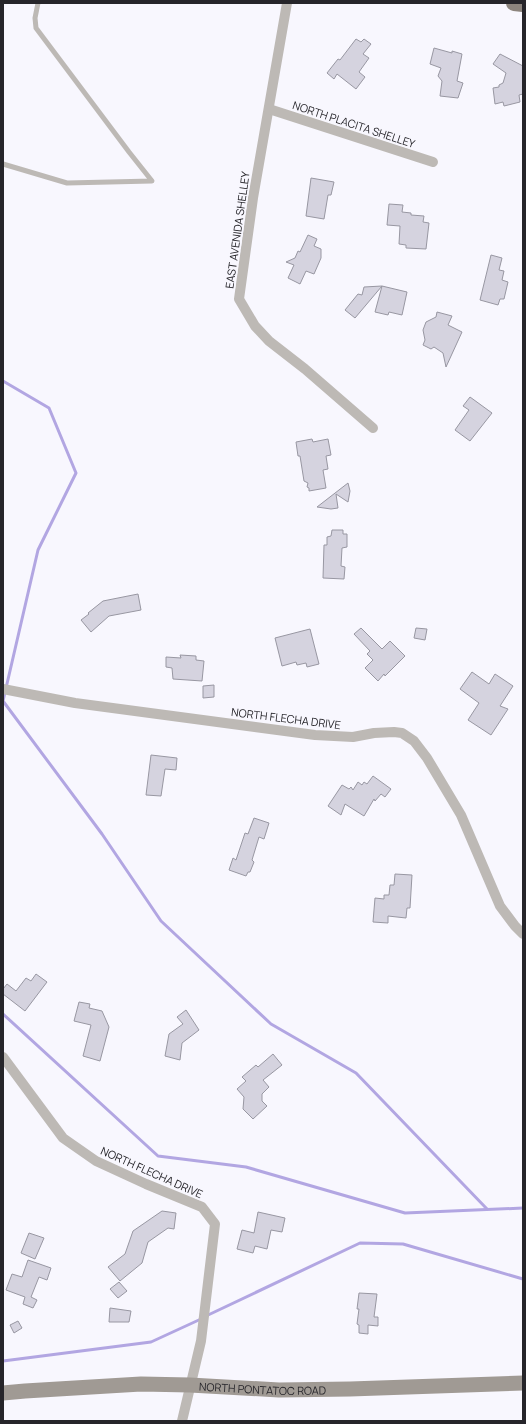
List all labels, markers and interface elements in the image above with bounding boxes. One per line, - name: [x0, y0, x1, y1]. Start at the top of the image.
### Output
- street label: NORTH PLACITA SHELLEY: [291, 97, 418, 151]
- street label: EAST AVENIDA SHELLEY: [221, 170, 253, 289]
- street label: NORTH FLECHA DRIVE: [230, 704, 342, 732]
- street label: NORTH FLECHA DRIVE: [99, 1143, 205, 1201]
- street label: NORTH PONTATOC ROAD: [199, 1378, 326, 1398]

